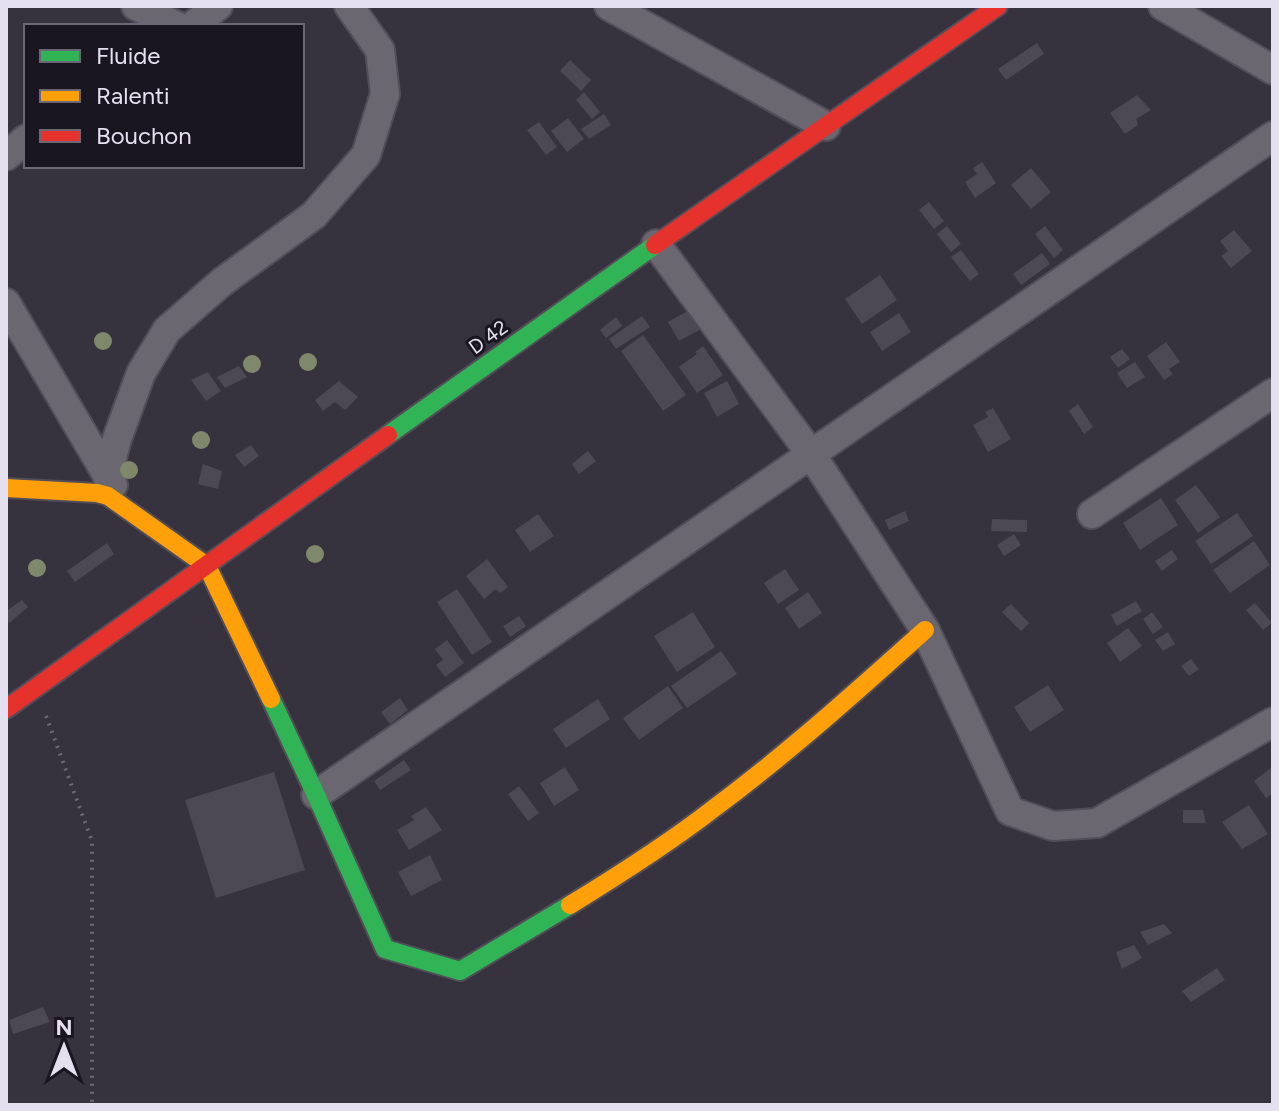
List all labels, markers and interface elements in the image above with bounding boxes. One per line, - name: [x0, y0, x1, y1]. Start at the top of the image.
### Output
- legend: [24, 24, 304, 168]
- text: Fluide: [96, 41, 160, 70]
- text: Ralenti: [96, 81, 170, 110]
- text: Bouchon: [96, 121, 192, 150]
- street label: D 42: [464, 315, 512, 359]
- north arrow: [24, 1007, 104, 1087]
- text: N: [55, 1014, 73, 1041]

